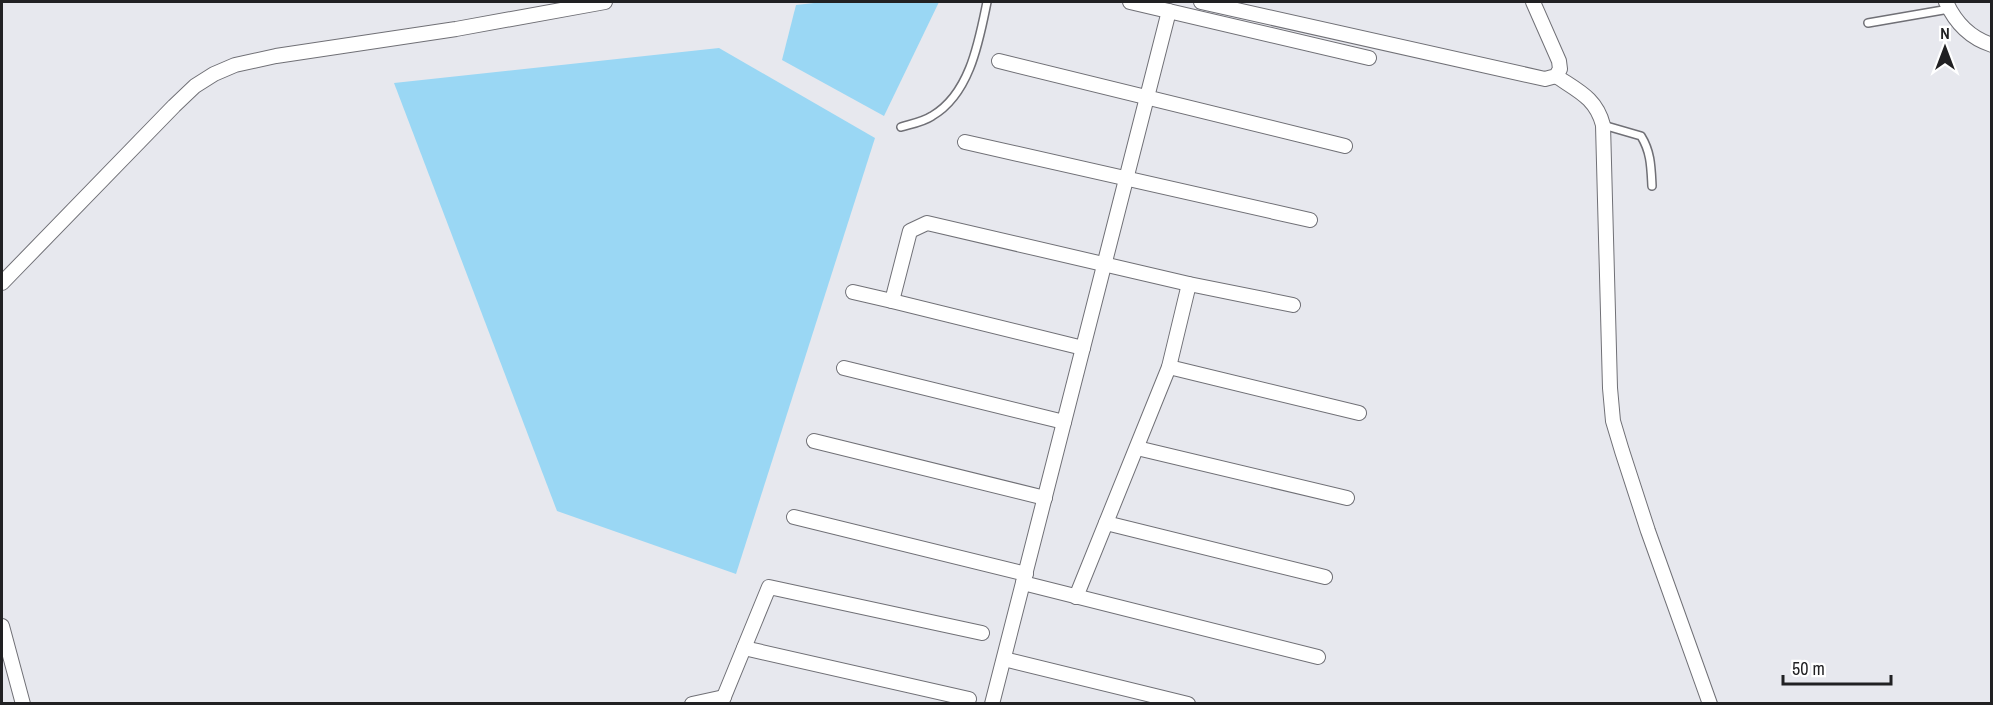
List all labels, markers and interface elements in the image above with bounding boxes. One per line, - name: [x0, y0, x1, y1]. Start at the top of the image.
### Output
- north arrow: [1915, 18, 1975, 78]
- text: N: [1940, 22, 1950, 44]
- scale bar: [1783, 648, 1891, 686]
- text: 50 m: [1792, 656, 1825, 681]

